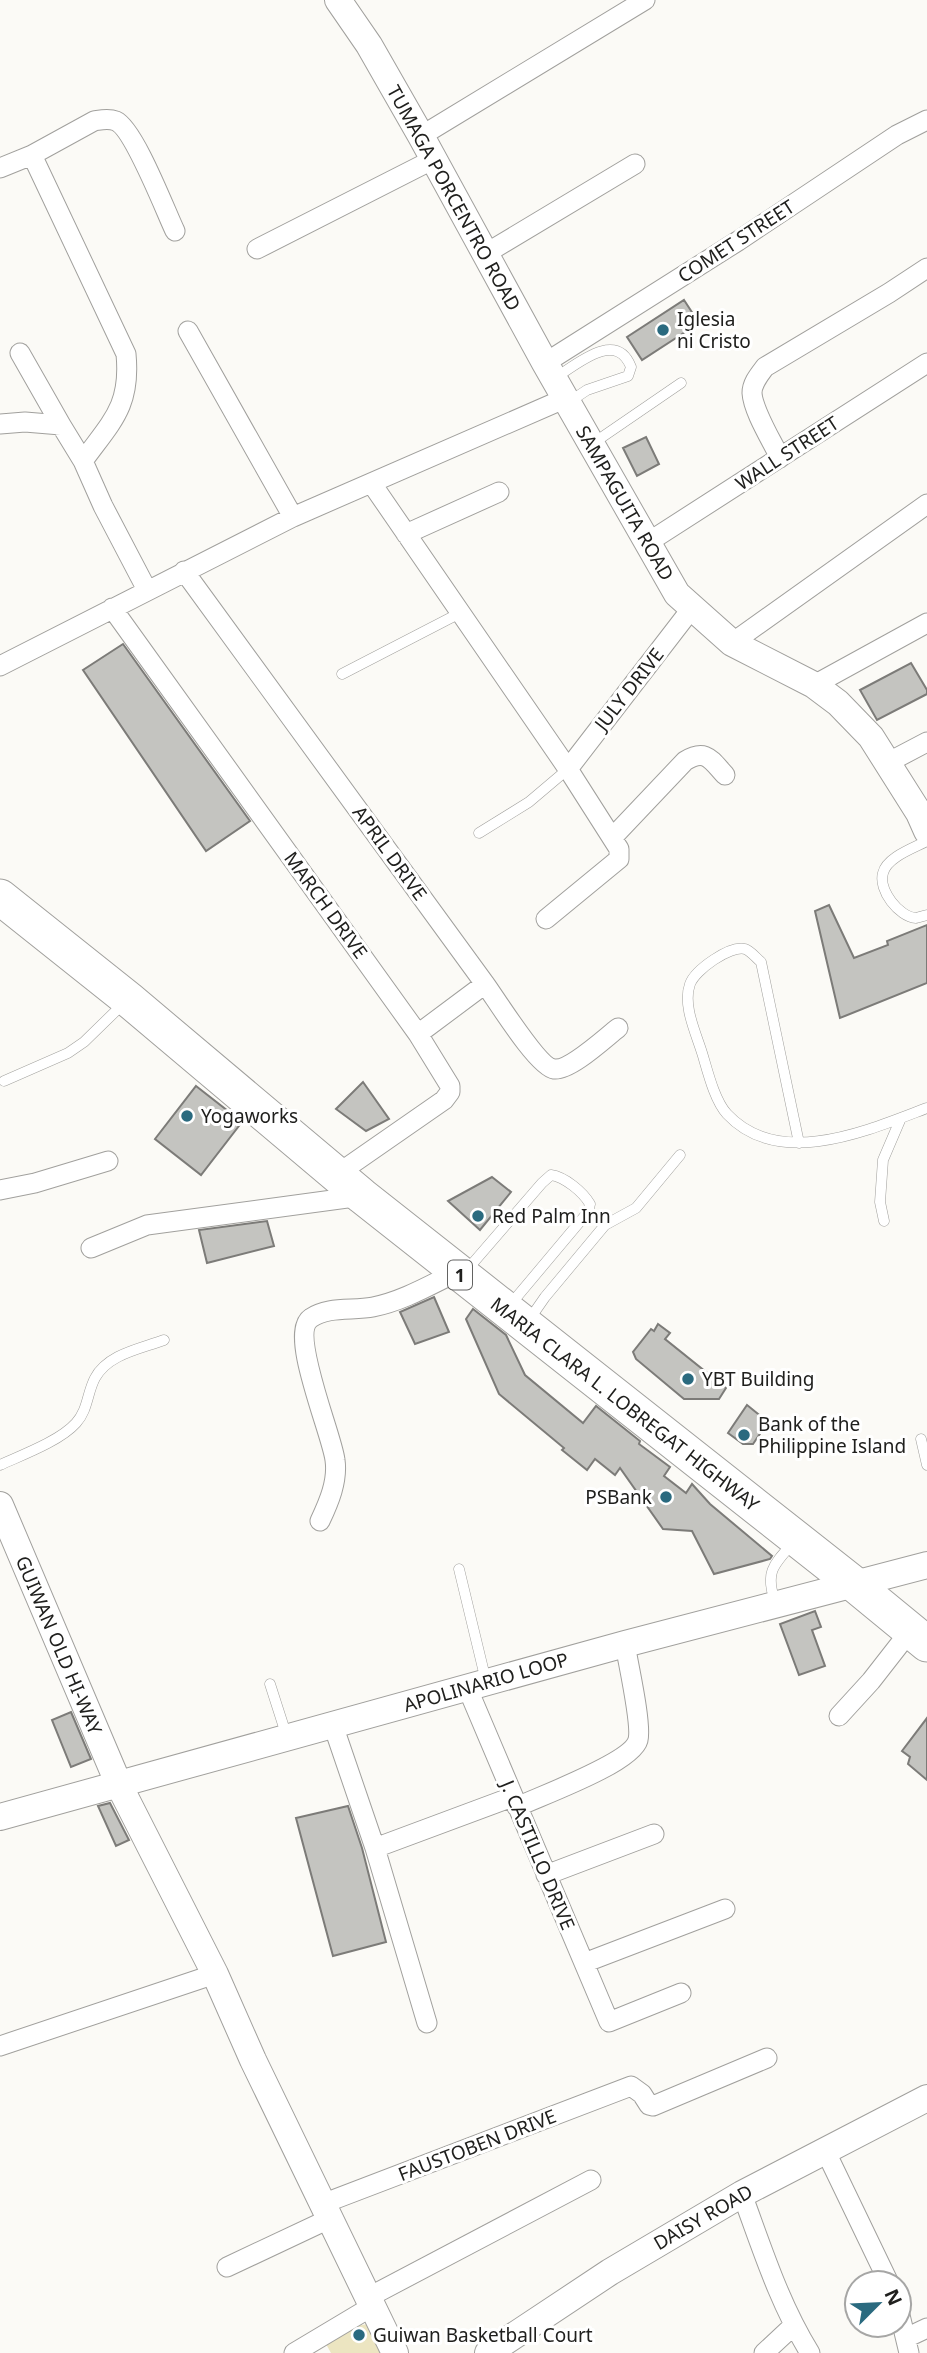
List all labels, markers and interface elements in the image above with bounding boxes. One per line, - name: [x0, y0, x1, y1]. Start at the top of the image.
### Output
- street label: TUMAGA PORCENTRO ROAD: [381, 81, 527, 315]
- street label: COMET STREET: [673, 193, 800, 288]
- place label: Iglesia ni Cristo: [677, 306, 751, 354]
- marker: Iglesia ni Cristo: [655, 322, 671, 338]
- street label: WALL STREET: [730, 410, 844, 496]
- street label: SAMPAGUITA ROAD: [570, 421, 680, 585]
- street label: JULY DRIVE: [587, 642, 669, 737]
- street label: APRIL DRIVE: [347, 801, 433, 905]
- street label: MARCH DRIVE: [278, 846, 374, 964]
- place label: Yogaworks: [201, 1103, 298, 1129]
- marker: Yogaworks: [179, 1108, 195, 1124]
- place label: Red Palm Inn: [492, 1203, 611, 1229]
- marker: Red Palm Inn: [470, 1208, 486, 1224]
- road number: 1: [448, 1260, 472, 1290]
- street label: MARIA CLARA L. LOBREGAT HIGHWAY: [485, 1291, 765, 1517]
- place label: YBT Building: [702, 1366, 815, 1392]
- marker: YBT Building: [680, 1371, 696, 1387]
- place label: Bank of the Philippine Island: [758, 1411, 906, 1459]
- marker: Bank of the Philippine Island: [736, 1427, 752, 1443]
- place label: PSBank: [585, 1484, 652, 1510]
- marker: PSBank: [658, 1489, 674, 1505]
- street label: GUIWAN OLD HI-WAY: [10, 1552, 108, 1738]
- street label: APOLINARIO LOOP: [401, 1646, 571, 1718]
- street label: J. CASTILLO DRIVE: [494, 1774, 581, 1934]
- street label: FAUSTOBEN DRIVE: [394, 2103, 560, 2187]
- street label: DAISY ROAD: [649, 2178, 757, 2256]
- north arrow: [843, 2269, 913, 2339]
- text: N: [879, 2285, 909, 2309]
- place label: Guiwan Basketball Court: [373, 2322, 593, 2348]
- marker: Guiwan Basketball Court: [351, 2327, 367, 2343]

